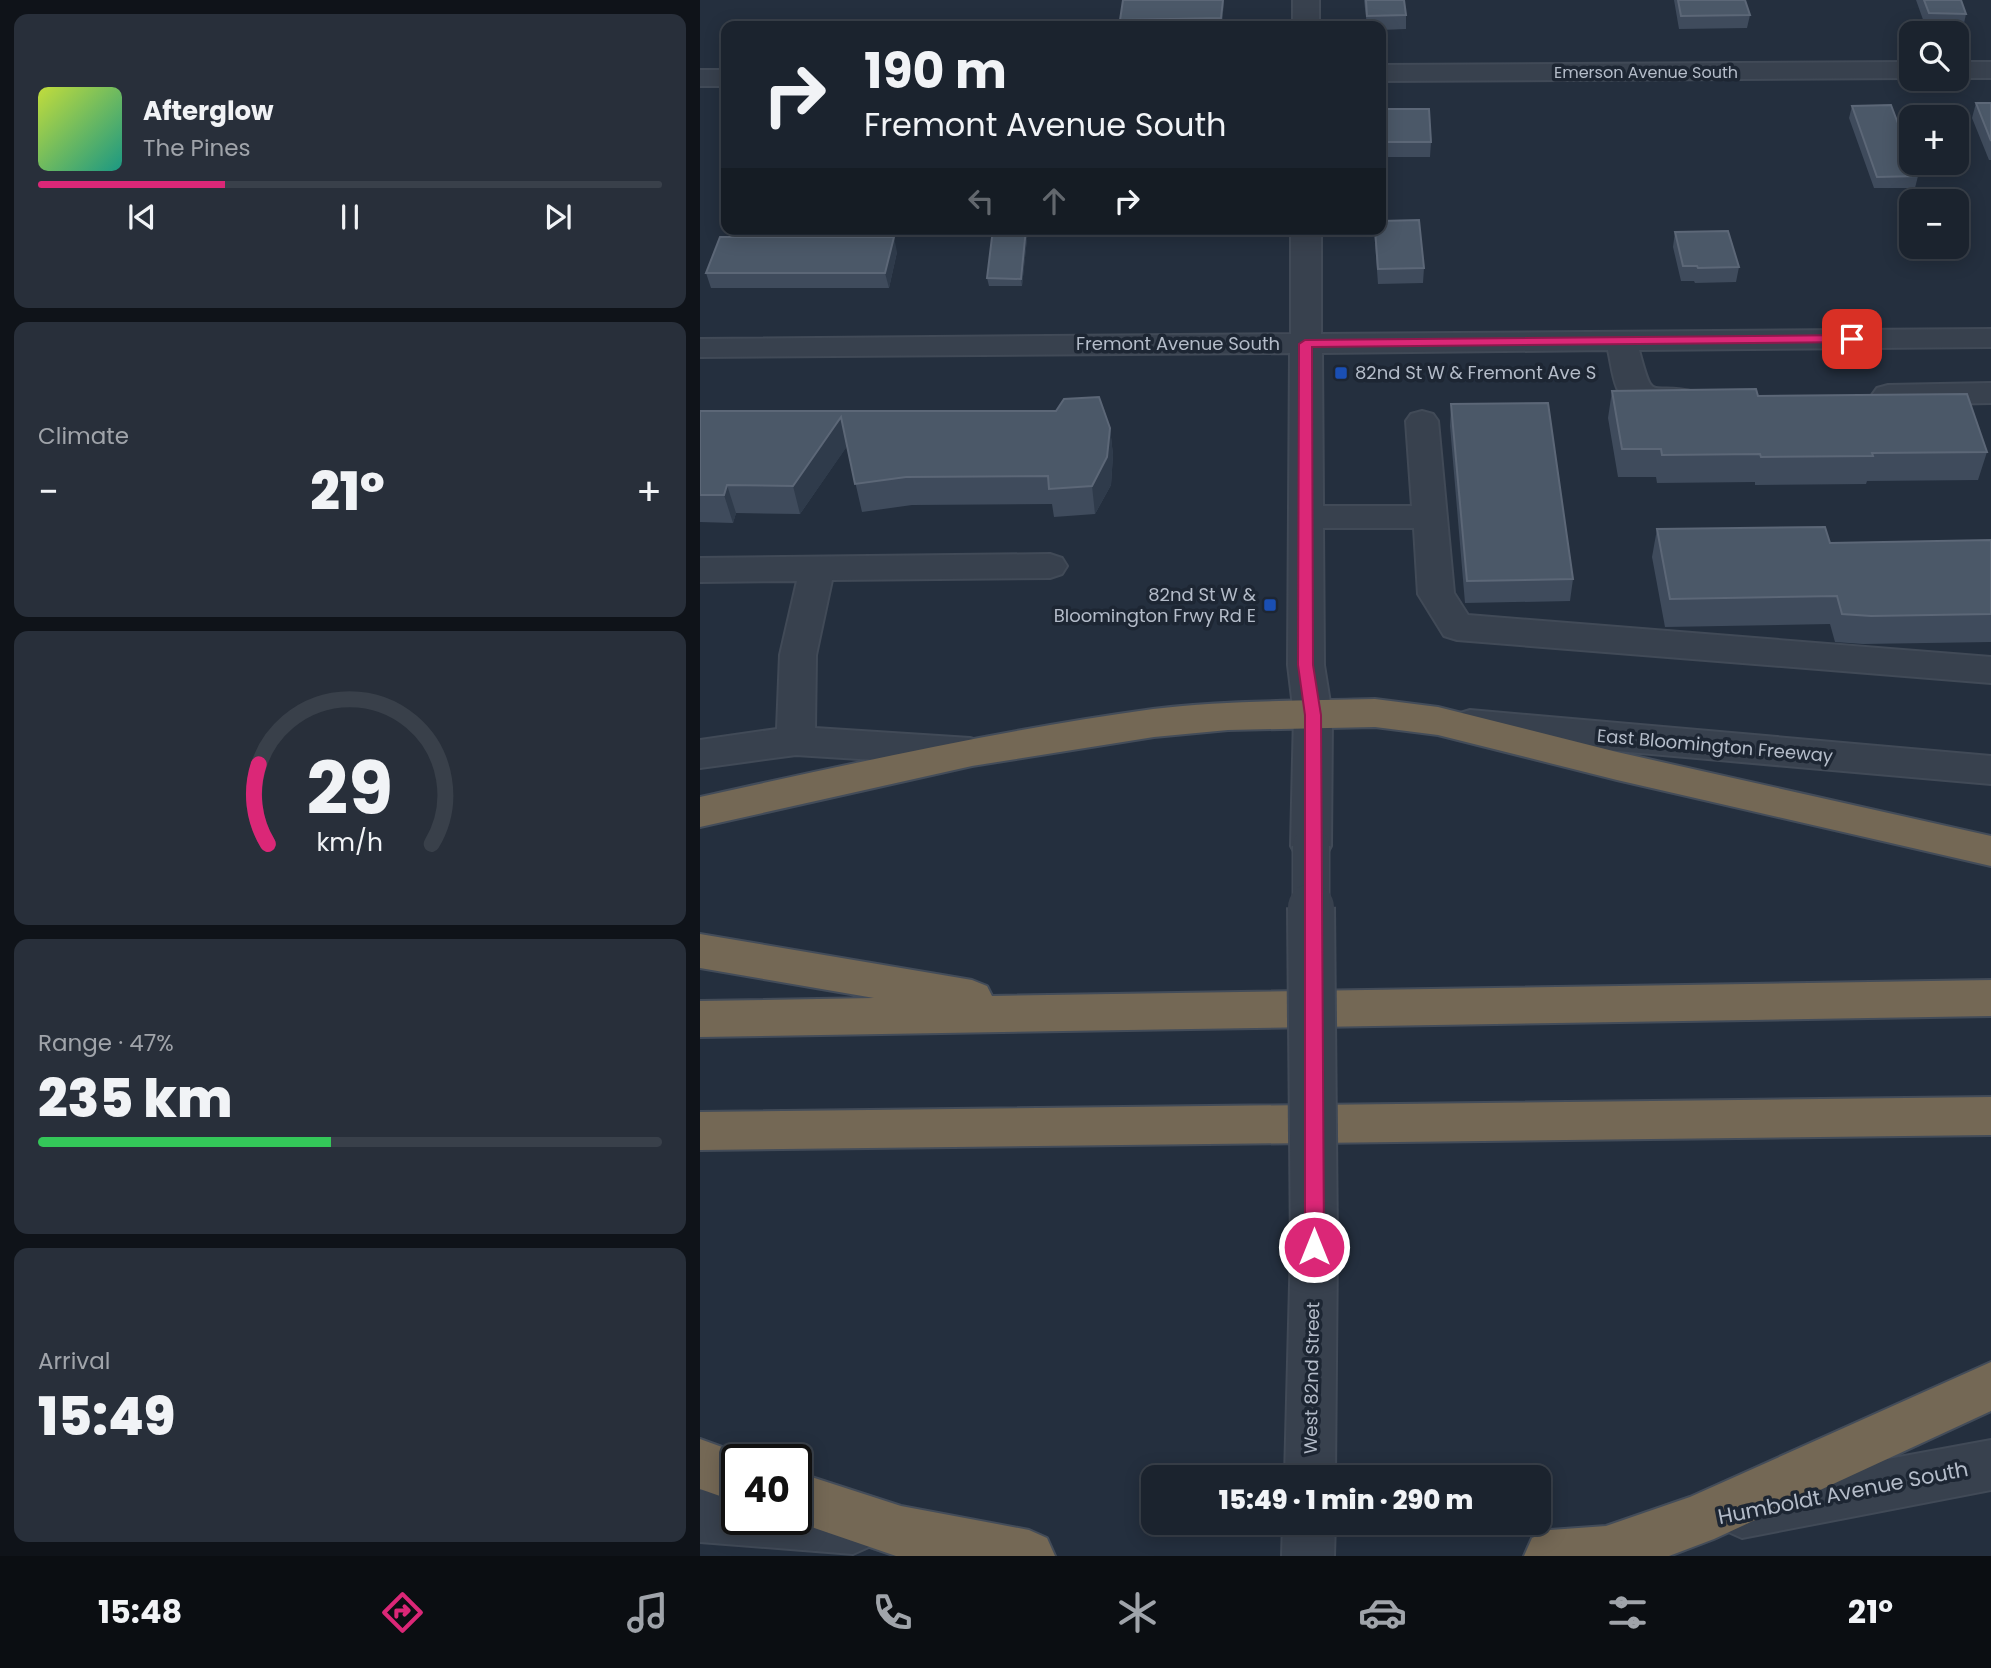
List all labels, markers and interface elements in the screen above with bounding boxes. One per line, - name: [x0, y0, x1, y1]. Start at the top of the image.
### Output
- map controls: [1899, 21, 1969, 259]
- button: search: [1899, 21, 1969, 91]
- text: 190 m: [864, 37, 1007, 105]
- icon: right: [749, 49, 840, 140]
- street label: Emerson Avenue South: [1554, 61, 1738, 84]
- text: Afterglow: [143, 93, 274, 129]
- text: Fremont Avenue South: [864, 102, 1227, 147]
- button: +: [1899, 105, 1969, 175]
- text: The Pines: [143, 132, 251, 164]
- icon: left: [962, 182, 1000, 220]
- icon: ahead: [1035, 182, 1073, 220]
- icon: right: [1108, 182, 1146, 220]
- button: −: [1899, 189, 1969, 259]
- icon: previous: [123, 198, 161, 236]
- icon: pause: [331, 198, 369, 236]
- icon: next: [539, 198, 577, 236]
- pin: [1822, 309, 1882, 369]
- icon: arrive: [1833, 320, 1871, 358]
- street label: Fremont Avenue South: [1076, 331, 1280, 356]
- place label: 82nd St W & Fremont Ave S: [1355, 360, 1596, 385]
- marker: 82nd St W & Fremont Ave S: [1333, 365, 1349, 381]
- text: Climate: [38, 420, 129, 452]
- text: 21°: [310, 455, 385, 528]
- text: −: [38, 465, 59, 518]
- text: +: [636, 465, 662, 518]
- place label: 82nd St W & Bloomington Frwy Rd E: [1054, 582, 1257, 628]
- marker: 82nd St W & Bloomington Frwy Rd E: [1262, 597, 1278, 613]
- street label: East Bloomington Freeway: [1596, 723, 1834, 768]
- text: 29: [307, 738, 393, 839]
- text: km/h: [317, 825, 383, 860]
- text: Range · 47%: [38, 1027, 174, 1059]
- text: 235 km: [38, 1062, 232, 1135]
- position arrow: [1277, 1210, 1351, 1284]
- street label: West 82nd Street: [1298, 1302, 1325, 1454]
- text: Arrival: [38, 1345, 110, 1377]
- text: 15:49: [38, 1380, 175, 1453]
- speed limit sign: 40: [721, 1444, 812, 1535]
- street label: Humboldt Avenue South: [1715, 1454, 1971, 1531]
- text: 15:49 · 1 min · 290 m: [1219, 1482, 1473, 1518]
- icon: directions: [378, 1588, 427, 1637]
- icon: music: [623, 1588, 672, 1637]
- icon: phone: [868, 1588, 917, 1637]
- icon: climate: [1113, 1588, 1162, 1637]
- icon: car: [1358, 1588, 1407, 1637]
- icon: filters: [1603, 1588, 1652, 1637]
- text: 15:48: [98, 1589, 182, 1634]
- text: 21°: [1848, 1589, 1893, 1634]

